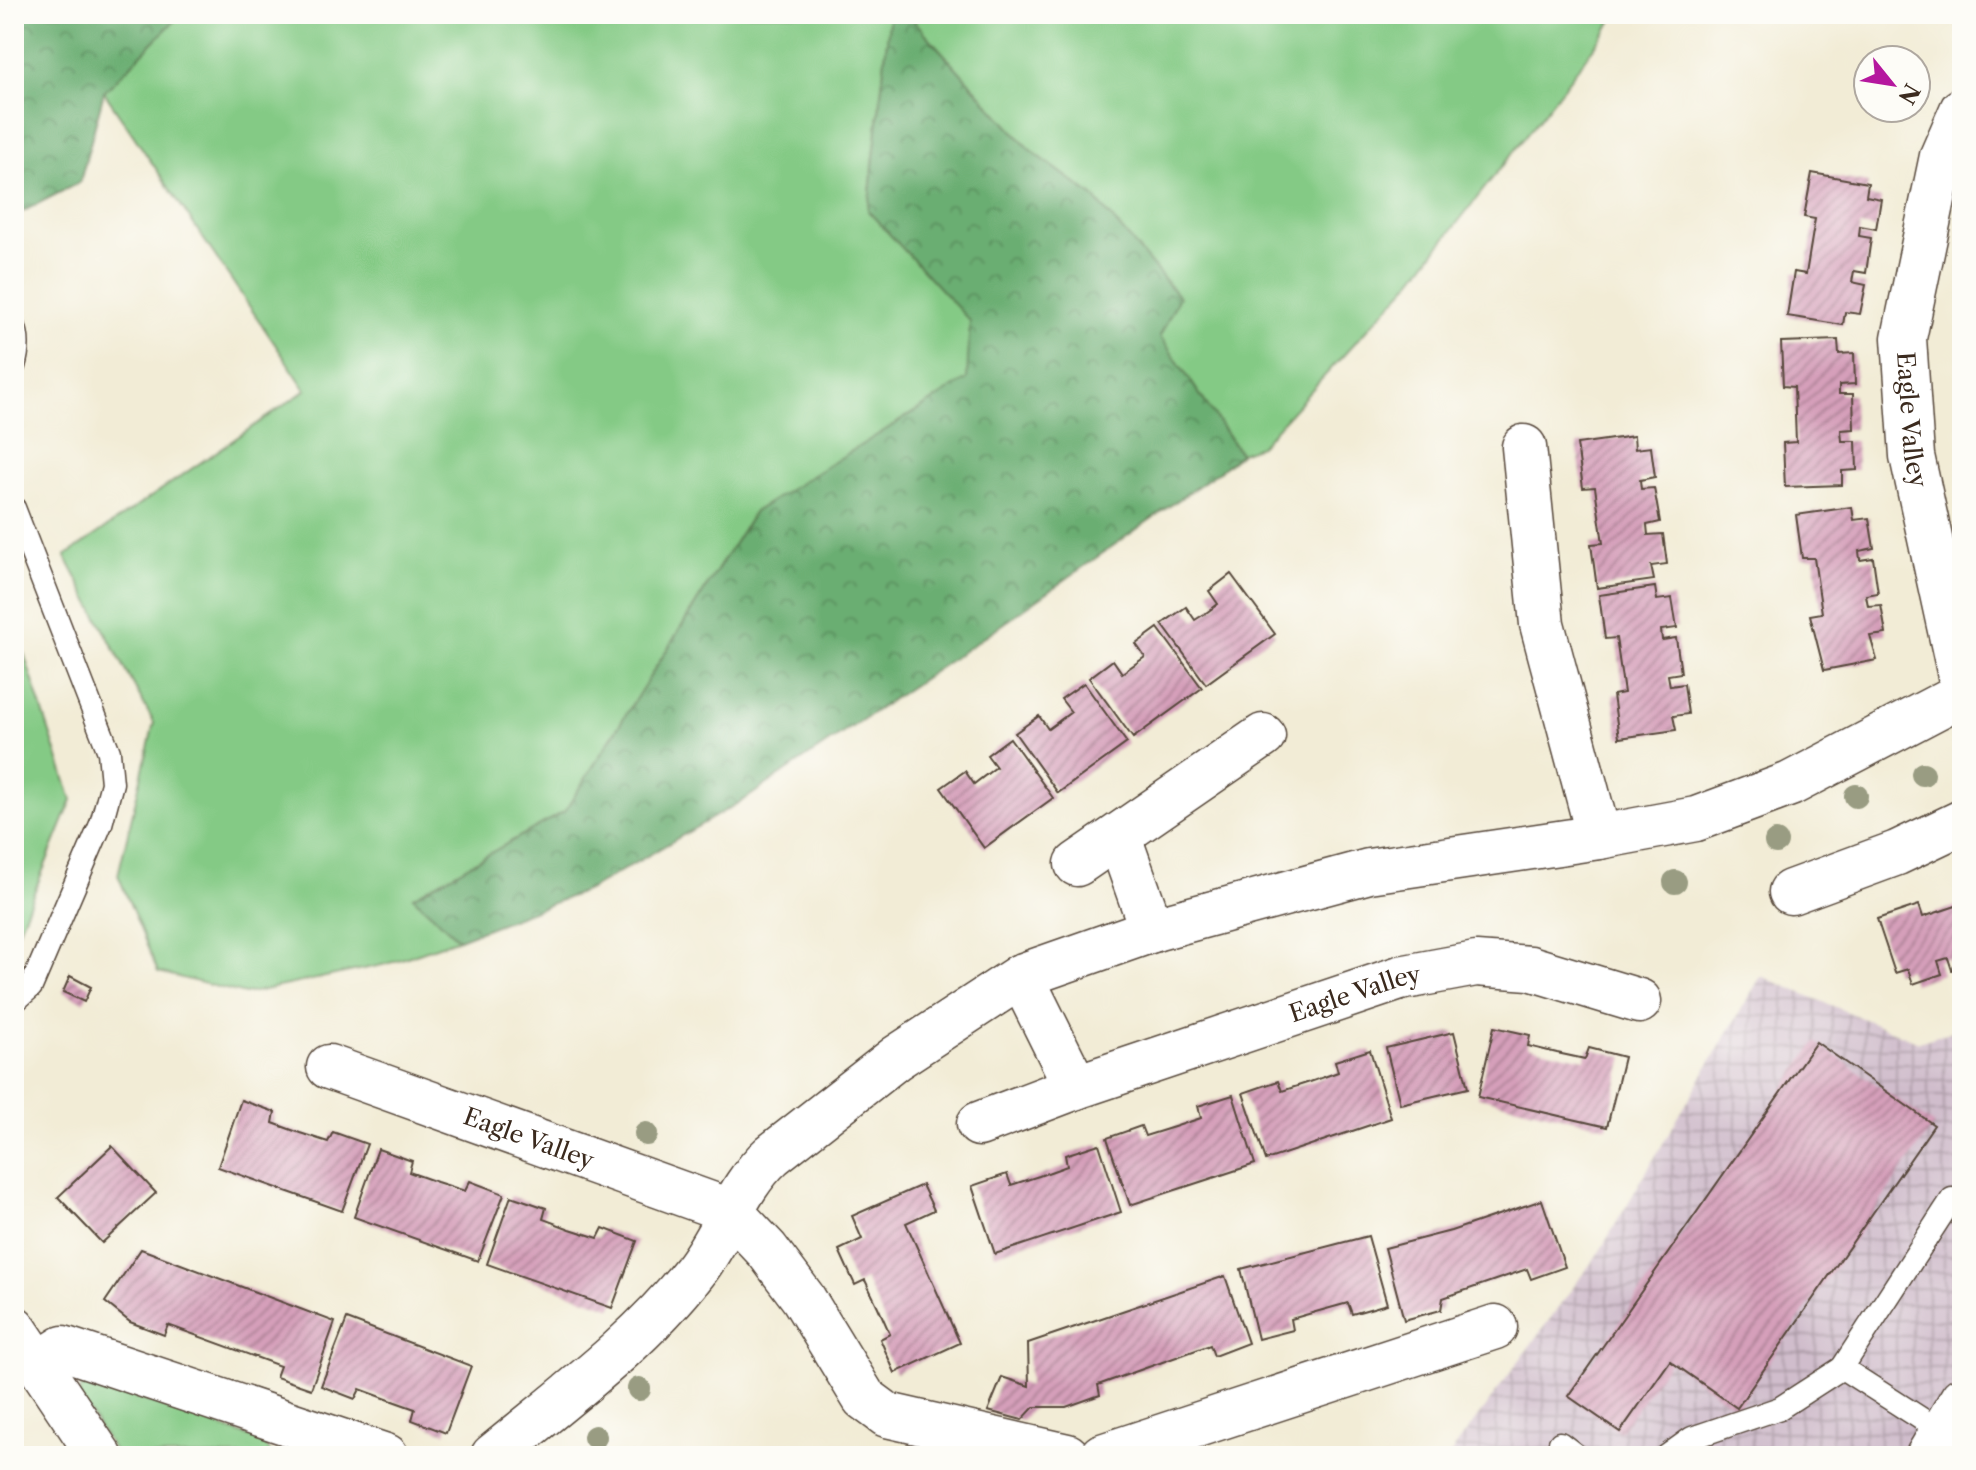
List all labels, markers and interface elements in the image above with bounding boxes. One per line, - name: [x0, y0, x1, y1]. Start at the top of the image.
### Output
- north arrow: [1852, 44, 1932, 124]
- text: N: [1892, 79, 1925, 109]
- street label: Eagle Valley: [1891, 351, 1934, 491]
- street label: Eagle Valley: [1285, 959, 1423, 1028]
- street label: Eagle Valley: [460, 1101, 598, 1175]

